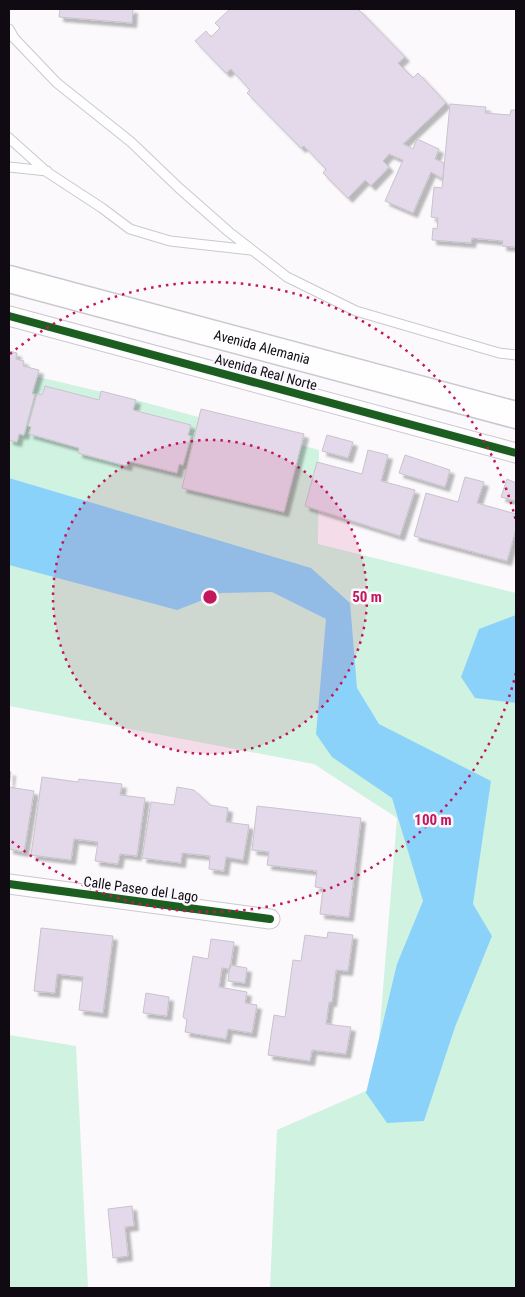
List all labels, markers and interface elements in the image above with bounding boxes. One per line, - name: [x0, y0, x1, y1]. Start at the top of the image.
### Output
- street label: Avenida Alemania: [212, 326, 312, 367]
- street label: Avenida Real Norte: [213, 351, 319, 393]
- centre of rings: [201, 588, 219, 606]
- text: 50 m: [352, 588, 382, 606]
- text: 100 m: [414, 811, 452, 829]
- street label: Calle Paseo del Lago: [83, 873, 199, 905]

